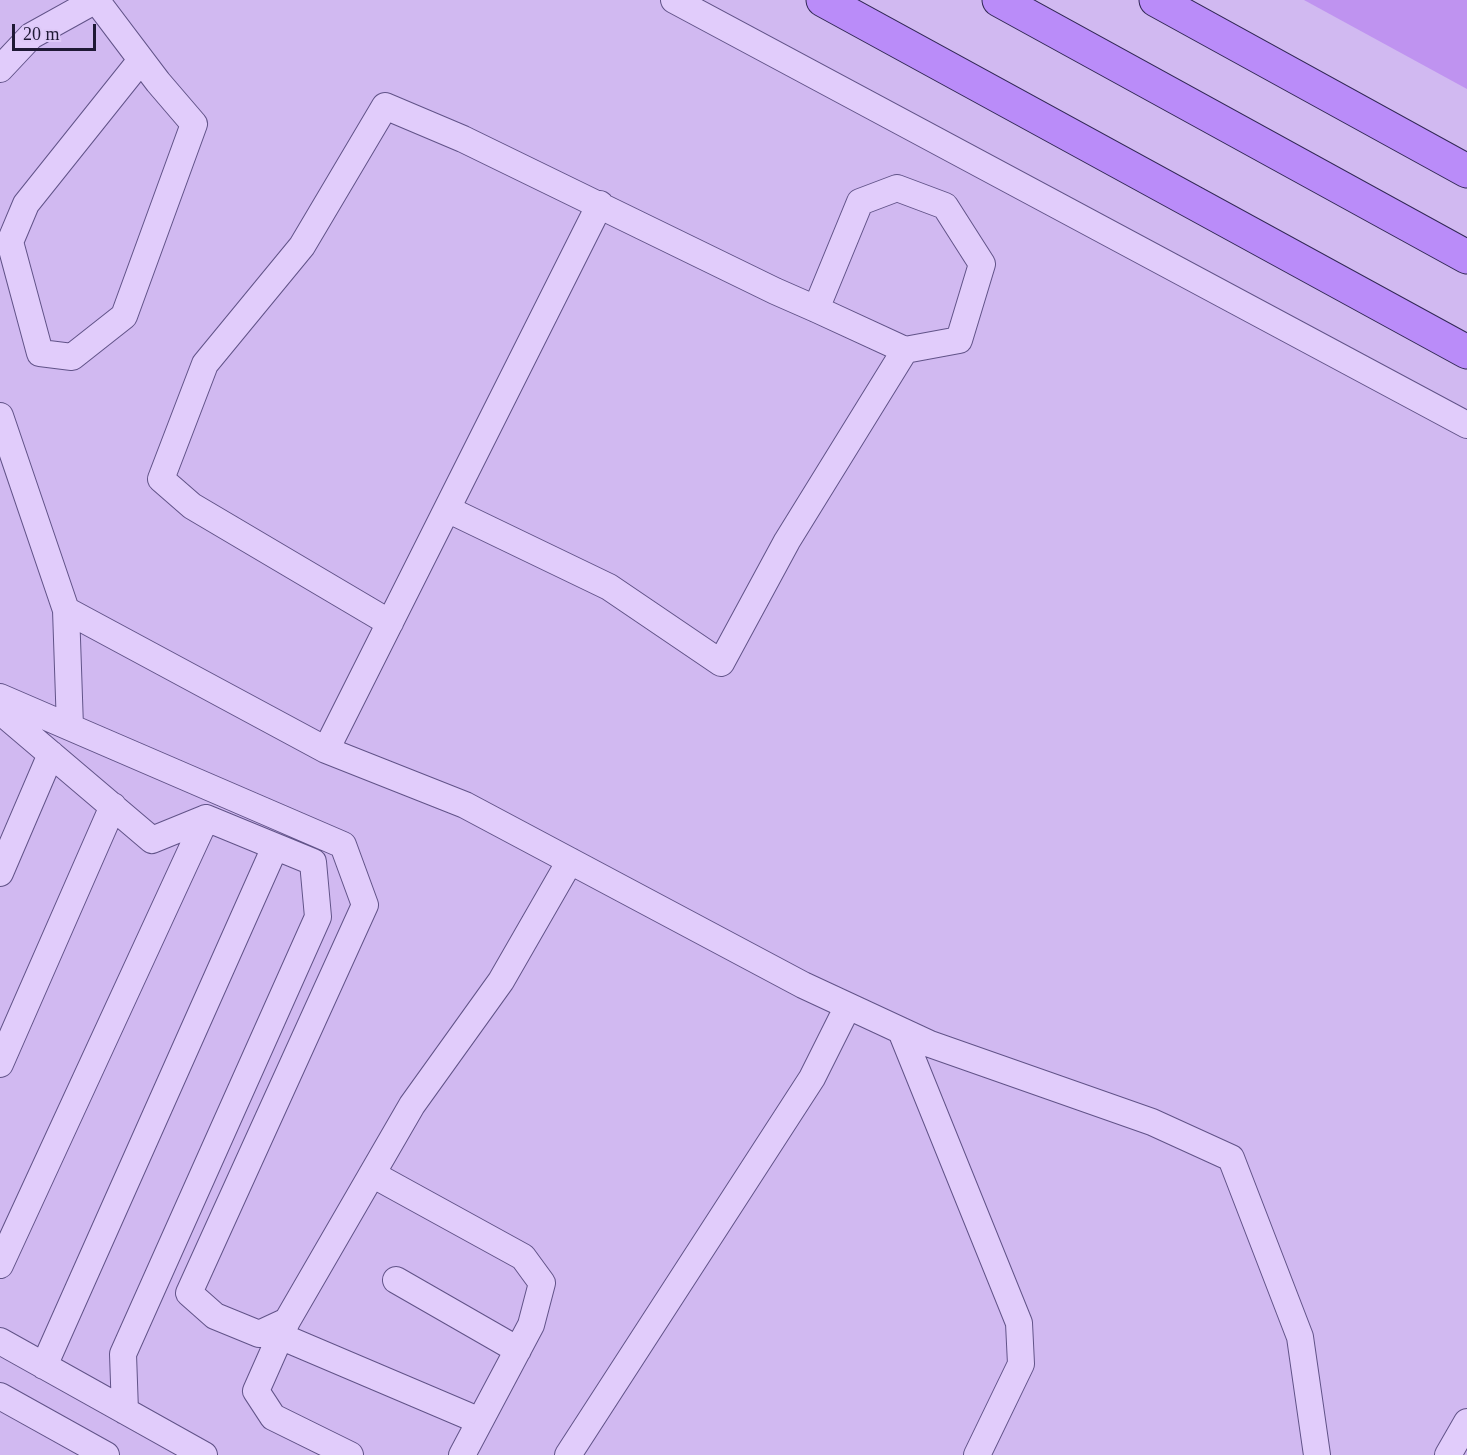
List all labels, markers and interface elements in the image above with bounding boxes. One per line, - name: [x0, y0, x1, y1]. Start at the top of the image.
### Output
- scale bar: [15, 12, 99, 50]
- text: 20 m: [23, 24, 60, 44]

